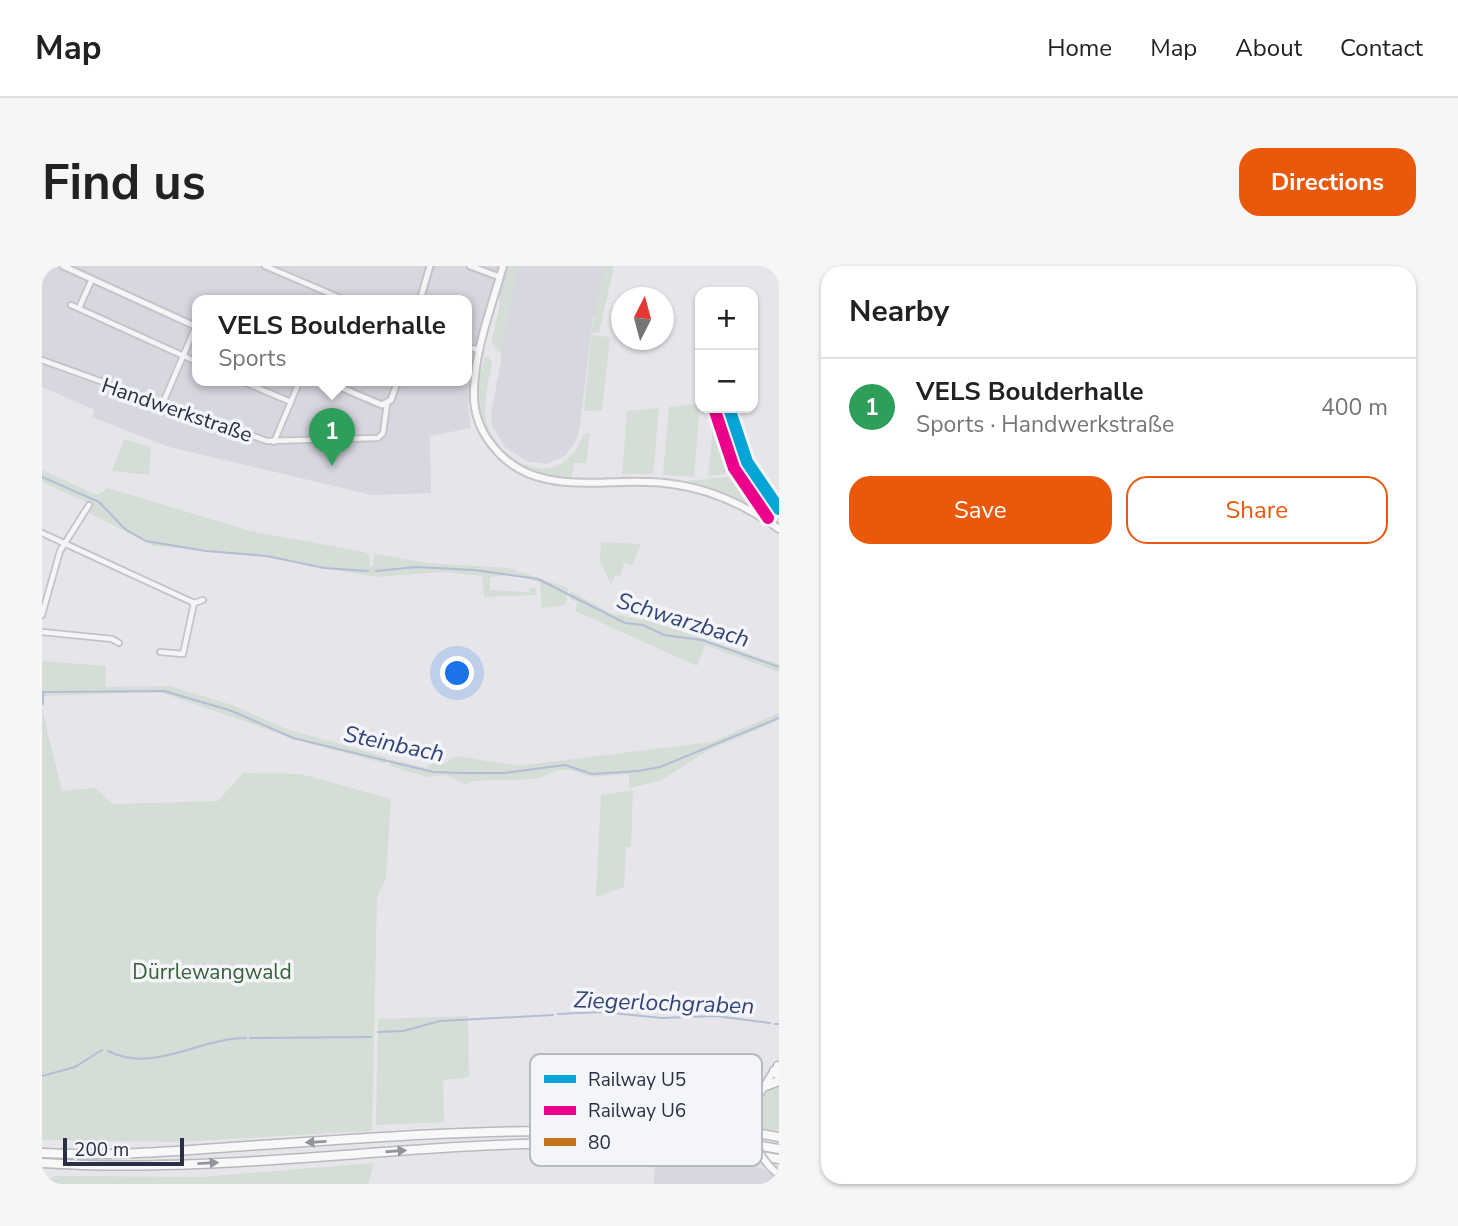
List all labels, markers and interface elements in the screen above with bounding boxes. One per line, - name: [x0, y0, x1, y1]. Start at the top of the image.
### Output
- text: Map: [35, 26, 102, 71]
- text: Home: [1047, 32, 1112, 64]
- text: Map: [1150, 32, 1197, 64]
- text: About: [1235, 32, 1302, 64]
- text: Contact: [1340, 32, 1423, 64]
- button: Directions: [1239, 148, 1416, 216]
- text: Find us: [42, 149, 206, 216]
- north arrow: [611, 287, 674, 350]
- map controls: [695, 287, 758, 413]
- button: +: [695, 287, 758, 350]
- text: Nearby: [849, 291, 949, 332]
- popup: [192, 295, 472, 386]
- text: VELS Boulderhalle: [218, 308, 446, 343]
- text: Sports: [218, 343, 286, 374]
- button: −: [695, 350, 758, 413]
- street label: Handwerkstraße: [98, 371, 256, 449]
- text: VELS Boulderhalle: [916, 374, 1144, 409]
- text: 1: [865, 392, 879, 423]
- text: 400 m: [1321, 392, 1388, 423]
- pin: 1: [309, 408, 355, 466]
- text: Sports · Handwerkstraße: [916, 409, 1174, 440]
- button: Save: [849, 476, 1112, 544]
- button: Share: [1126, 476, 1388, 544]
- water label: Schwarzbach: [613, 585, 753, 655]
- your location: [440, 656, 474, 690]
- water label: Steinbach: [341, 718, 447, 770]
- park label: Dürrlewangwald: [132, 958, 292, 986]
- water label: Ziegerlochgraben: [573, 984, 755, 1022]
- legend: [530, 1054, 762, 1166]
- text: Railway U5: [588, 1067, 686, 1093]
- text: Railway U6: [588, 1098, 686, 1124]
- text: 80: [588, 1130, 611, 1156]
- scale bar: [63, 1135, 184, 1167]
- text: 200 m: [74, 1137, 129, 1163]
- one-way arrow: [305, 1137, 327, 1148]
- one-way arrow: [385, 1145, 407, 1156]
- one-way arrow: [197, 1157, 219, 1168]

